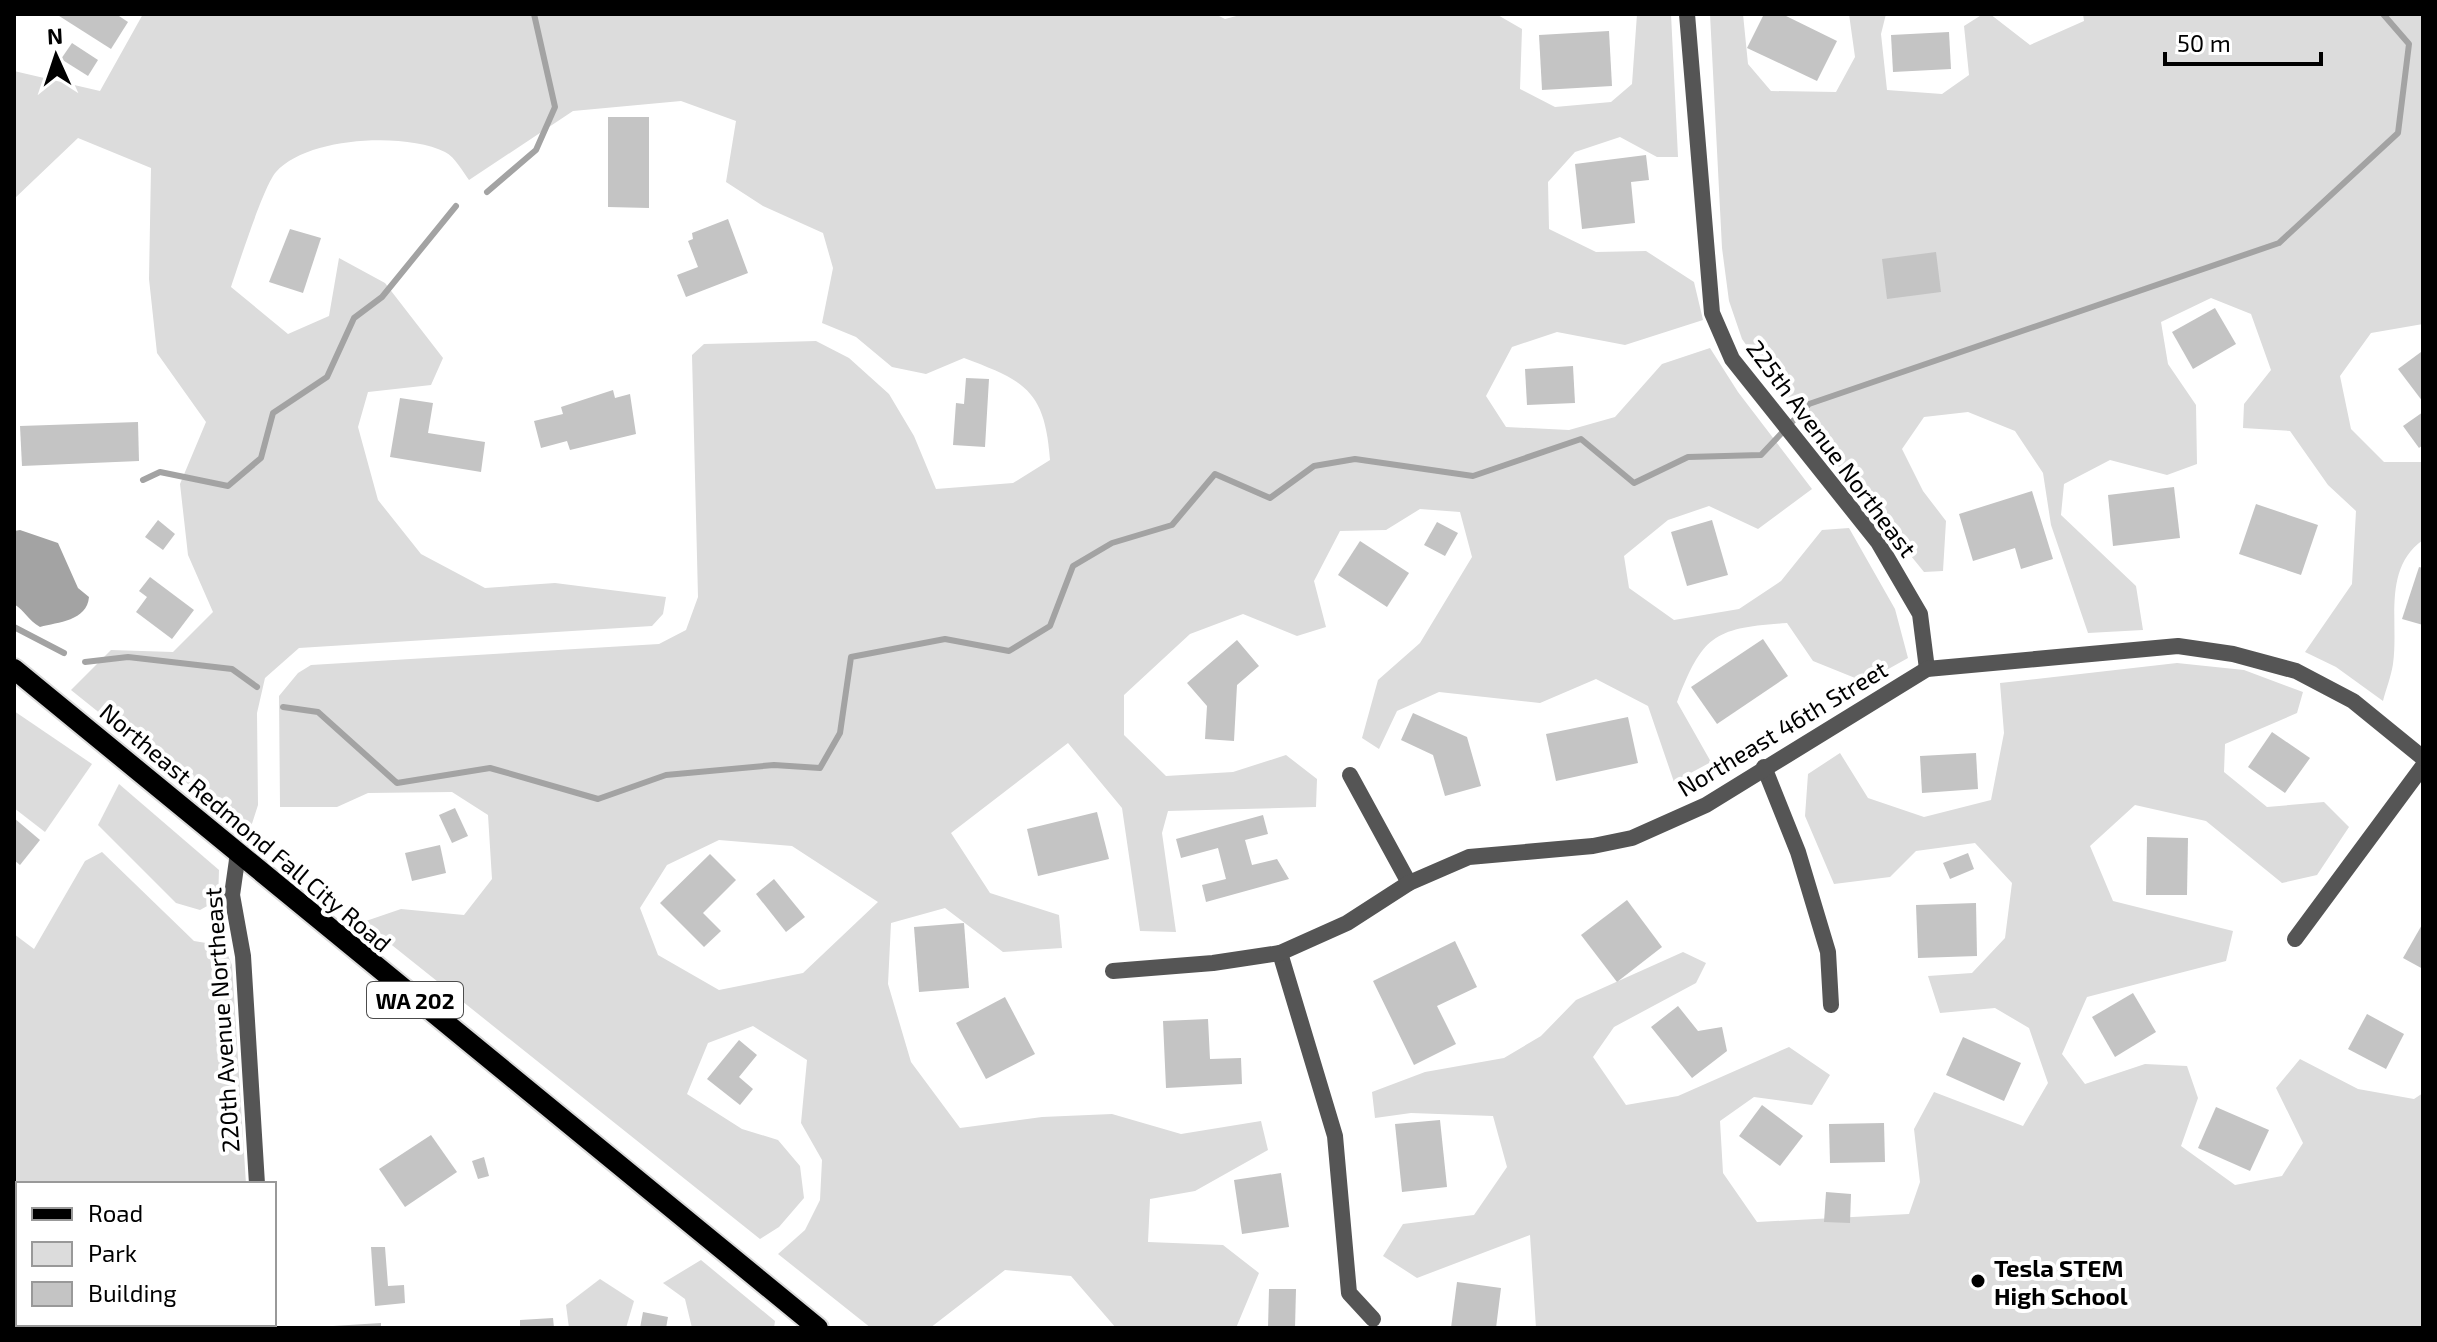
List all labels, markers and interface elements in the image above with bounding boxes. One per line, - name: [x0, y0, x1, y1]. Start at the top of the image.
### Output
- north arrow: [16, 16, 96, 96]
- scale bar: [2165, 16, 2321, 66]
- text: N: [46, 22, 64, 48]
- text: 50 m: [2177, 28, 2231, 57]
- street label: 225th Avenue Northeast: [1741, 334, 1923, 562]
- street label: Northeast 46th Street: [1672, 654, 1892, 802]
- street label: Northeast Redmond Fall City Road: [94, 697, 398, 957]
- street label: 220th Avenue Northeast: [197, 886, 245, 1154]
- road number: WA 202: [367, 982, 463, 1018]
- legend: [16, 1182, 276, 1326]
- text: Road: [88, 1198, 143, 1227]
- text: Park: [88, 1238, 137, 1267]
- place label: Tesla STEM High School: [1994, 1253, 2128, 1310]
- marker: Tesla STEM High School: [1969, 1272, 1987, 1290]
- text: Building: [88, 1278, 177, 1307]

